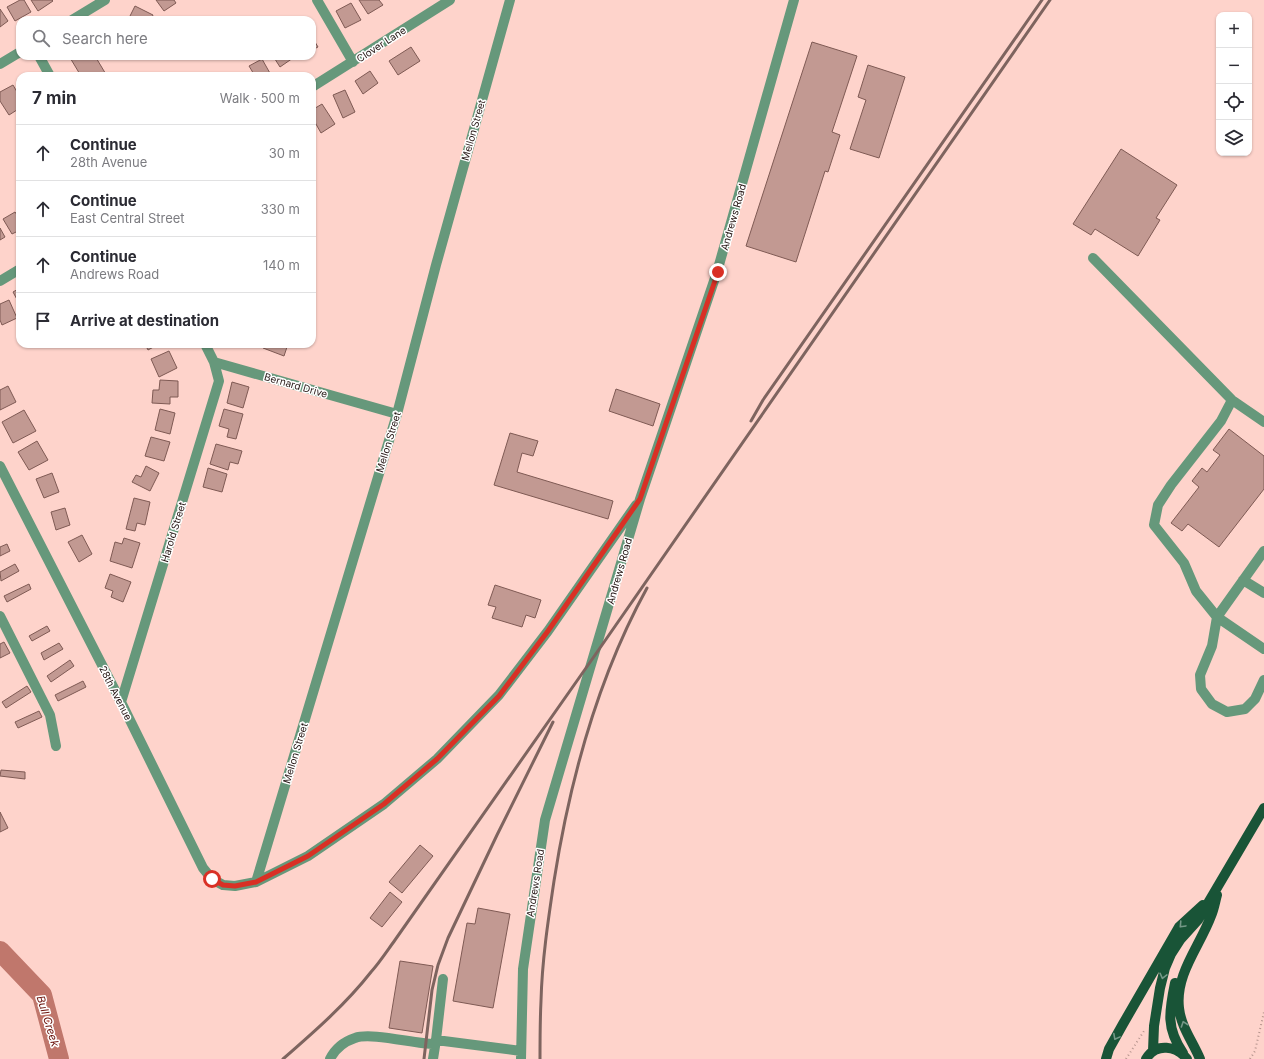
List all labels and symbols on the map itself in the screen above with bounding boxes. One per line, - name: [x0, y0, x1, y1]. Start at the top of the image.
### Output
- street label: Clover Lane: [354, 24, 408, 64]
- street label: Mellon Street: [459, 98, 488, 162]
- street label: Andrews Road: [718, 182, 748, 252]
- route end: [709, 263, 727, 281]
- street label: Bernard Drive: [263, 370, 329, 400]
- street label: Mellon Street: [373, 410, 403, 474]
- street label: Harold Street: [158, 500, 188, 564]
- street label: Andrews Road: [604, 536, 634, 606]
- street label: 28th Avenue: [97, 664, 135, 722]
- street label: Mellon Street: [280, 721, 310, 785]
- street label: Andrews Road: [524, 848, 546, 918]
- route start: [203, 870, 221, 888]
- one-way arrow: [1179, 920, 1186, 928]
- one-way arrow: [1160, 973, 1168, 979]
- water label: Bull Creek: [34, 994, 63, 1049]
- one-way arrow: [1180, 1021, 1188, 1028]
- one-way arrow: [1113, 1033, 1120, 1040]

